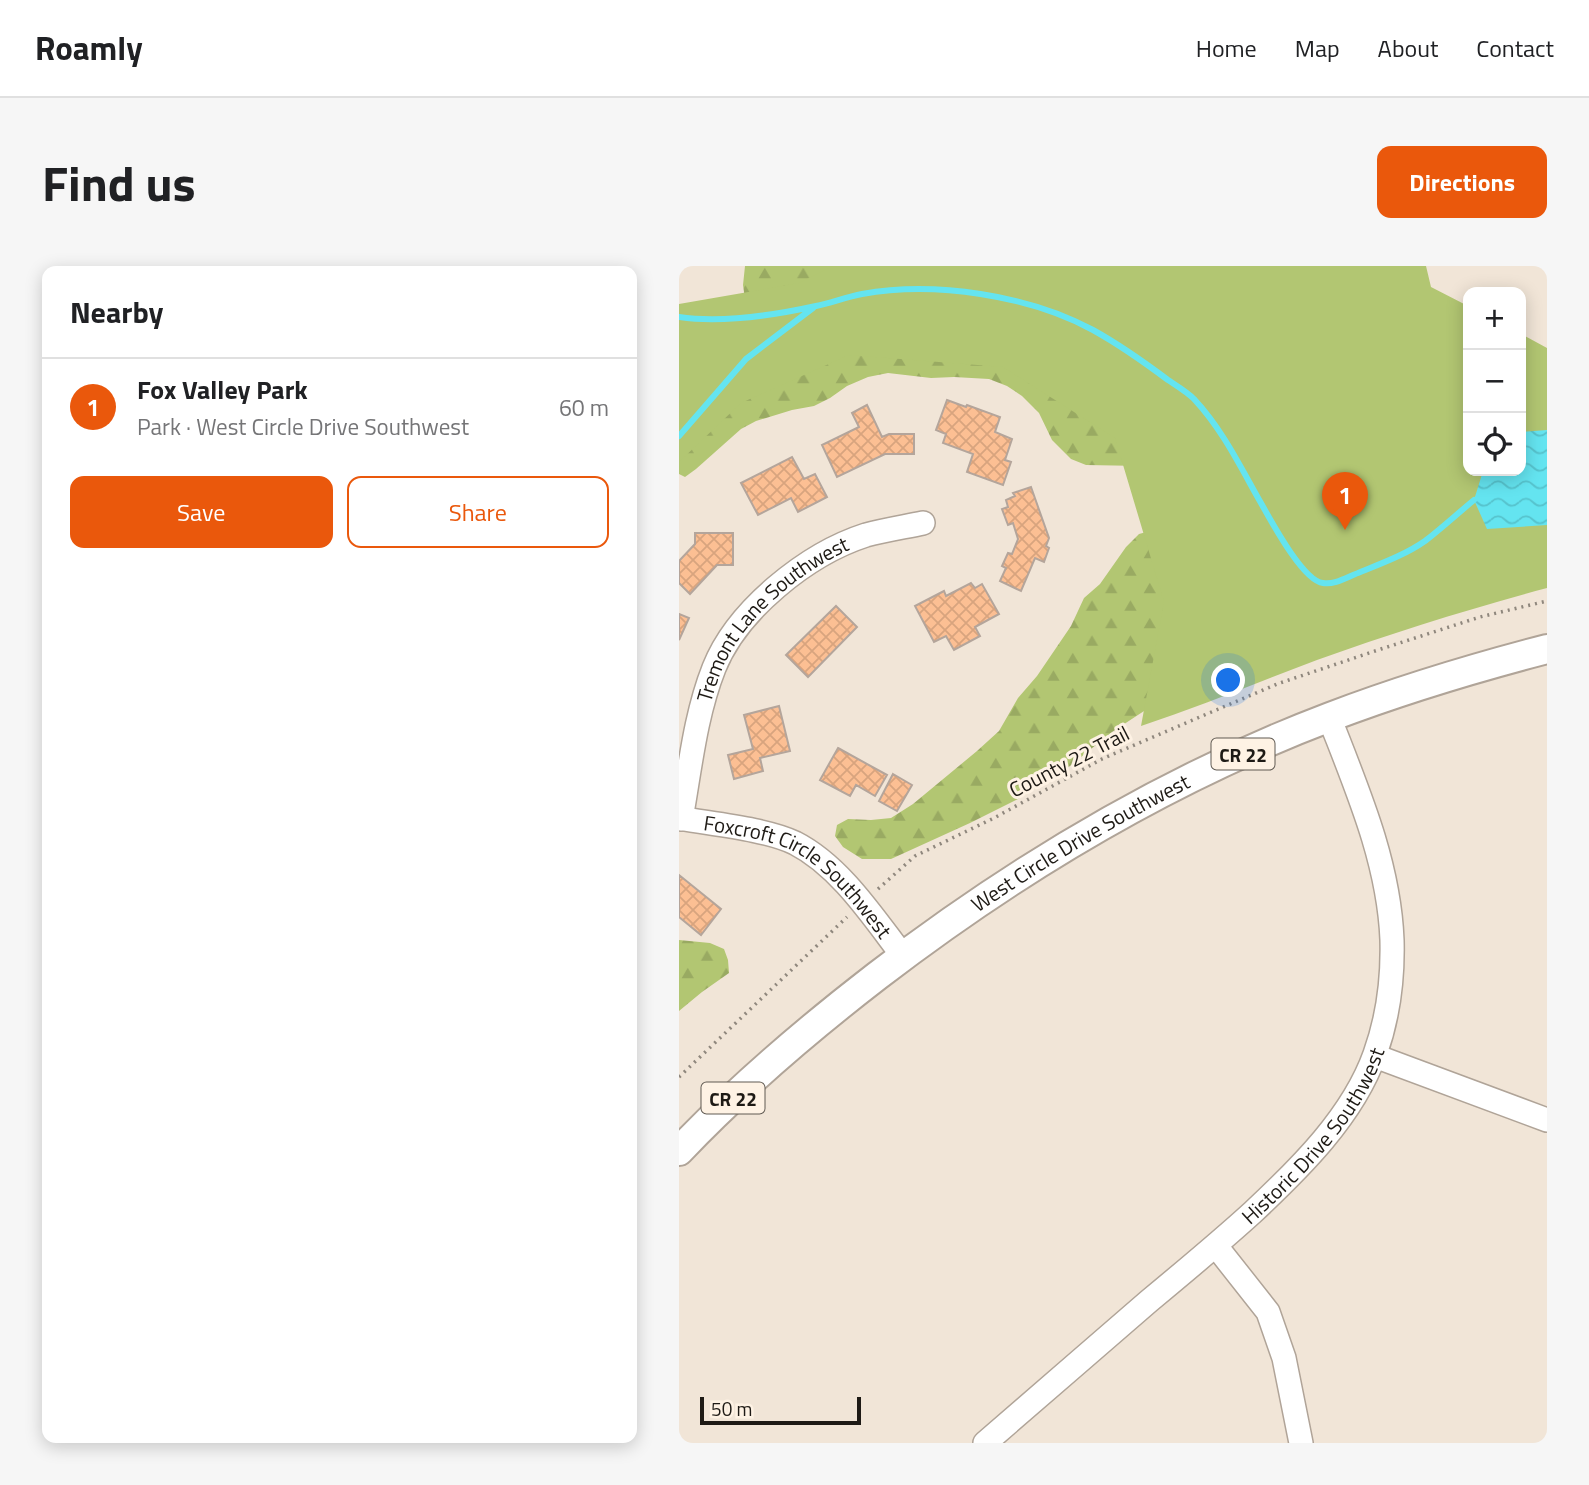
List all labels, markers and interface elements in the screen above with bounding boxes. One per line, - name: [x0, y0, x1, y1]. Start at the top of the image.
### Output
- text: Roamly: [35, 23, 143, 73]
- text: Home: [1196, 30, 1257, 66]
- text: Map: [1295, 30, 1340, 66]
- text: About: [1378, 30, 1438, 66]
- text: Contact: [1476, 30, 1554, 66]
- text: Find us: [42, 145, 196, 220]
- button: Directions: [1377, 146, 1547, 218]
- map controls: [1463, 287, 1526, 476]
- button: +: [1463, 287, 1526, 350]
- text: Nearby: [70, 289, 163, 335]
- button: −: [1463, 350, 1526, 413]
- text: Fox Valley Park: [137, 370, 308, 409]
- text: 1: [87, 390, 99, 425]
- text: 60 m: [559, 390, 609, 425]
- text: Park · West Circle Drive Southwest: [137, 409, 469, 444]
- button: locate: [1463, 413, 1526, 476]
- pin: 1: [1322, 472, 1368, 530]
- button: Save: [70, 476, 333, 548]
- button: Share: [347, 476, 609, 548]
- street label: Tremont Lane Southwest: [688, 527, 854, 705]
- your location: [1211, 663, 1245, 697]
- street label: County 22 Trail: [1003, 717, 1135, 805]
- road number: CR 22: [1211, 738, 1275, 769]
- street label: West Circle Drive Southwest: [964, 765, 1195, 919]
- street label: Foxcroft Circle Southwest: [702, 806, 901, 945]
- street label: Historic Drive Southwest: [1234, 1042, 1392, 1232]
- road number: CR 22: [701, 1083, 765, 1114]
- scale bar: [700, 1394, 861, 1426]
- text: 50 m: [711, 1394, 752, 1423]

